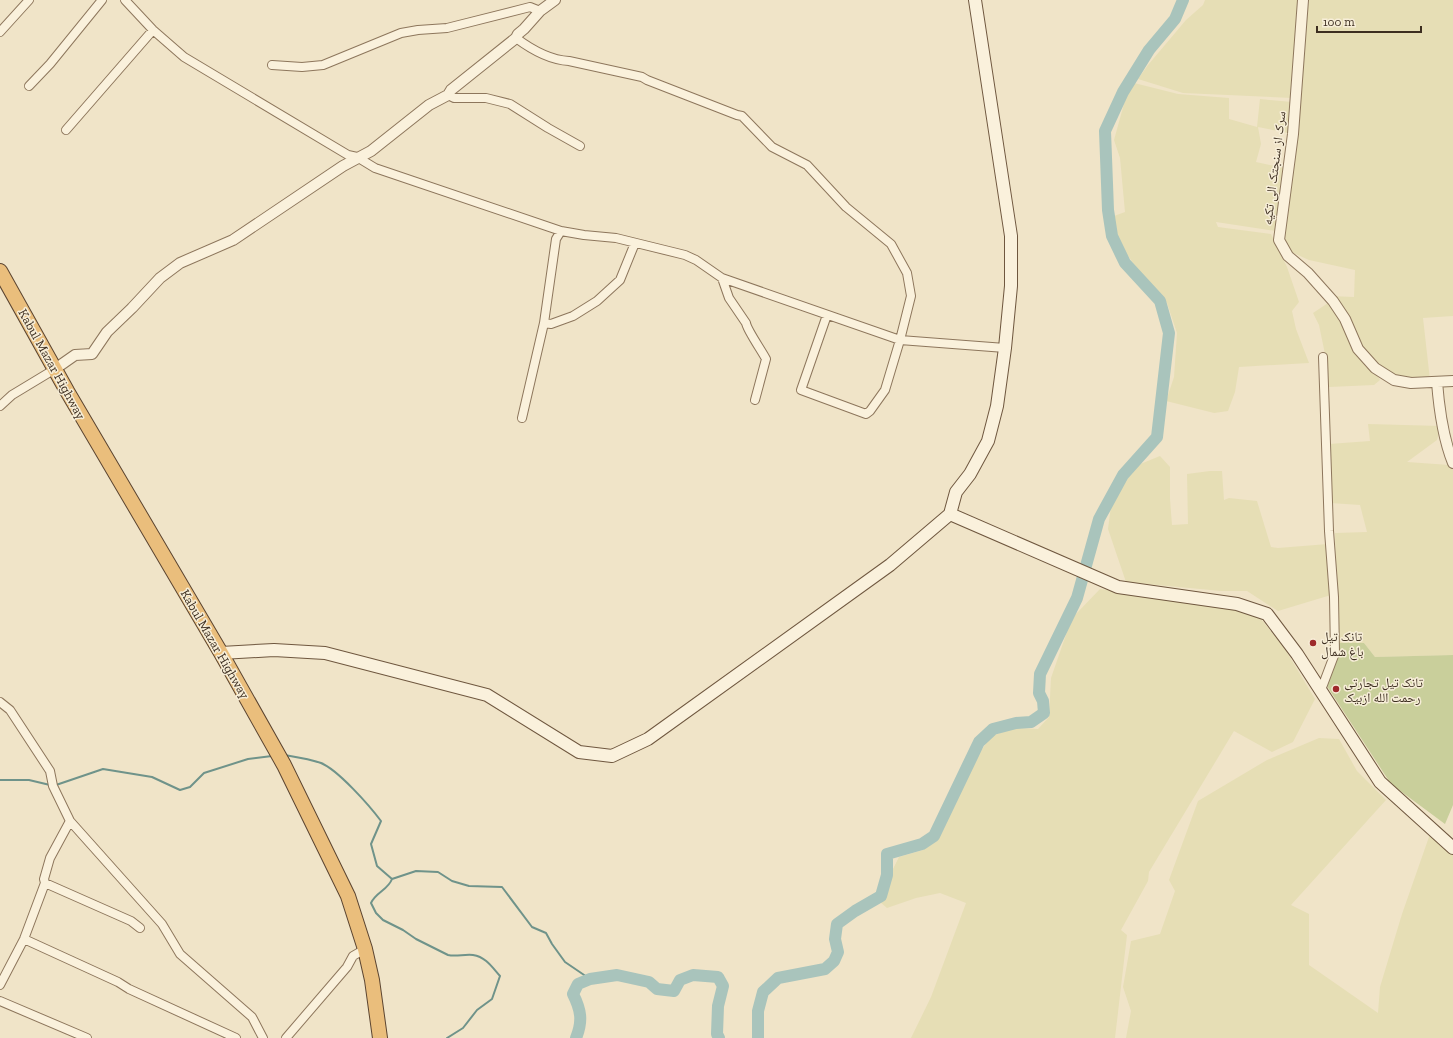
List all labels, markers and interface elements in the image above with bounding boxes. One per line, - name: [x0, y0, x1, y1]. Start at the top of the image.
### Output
- scale bar: [1317, 8, 1421, 34]
- text: 100 m: [1323, 15, 1355, 29]
- street label: سرک از سنجتک الی تکیه: [1260, 110, 1289, 226]
- street label: Kabul Mazar Highway: [15, 306, 89, 422]
- street label: Kabul Mazar Highway: [178, 587, 253, 702]
- place label: تانک تیل باغ شمال: [1321, 629, 1364, 661]
- marker: تانک تیل باغ شمال: [1308, 638, 1318, 648]
- place label: تانک تیل تجارتی رحمت الله ازبیک: [1344, 675, 1423, 706]
- marker: تانک تیل تجارتی رحمت الله ازبیک: [1331, 684, 1341, 694]

